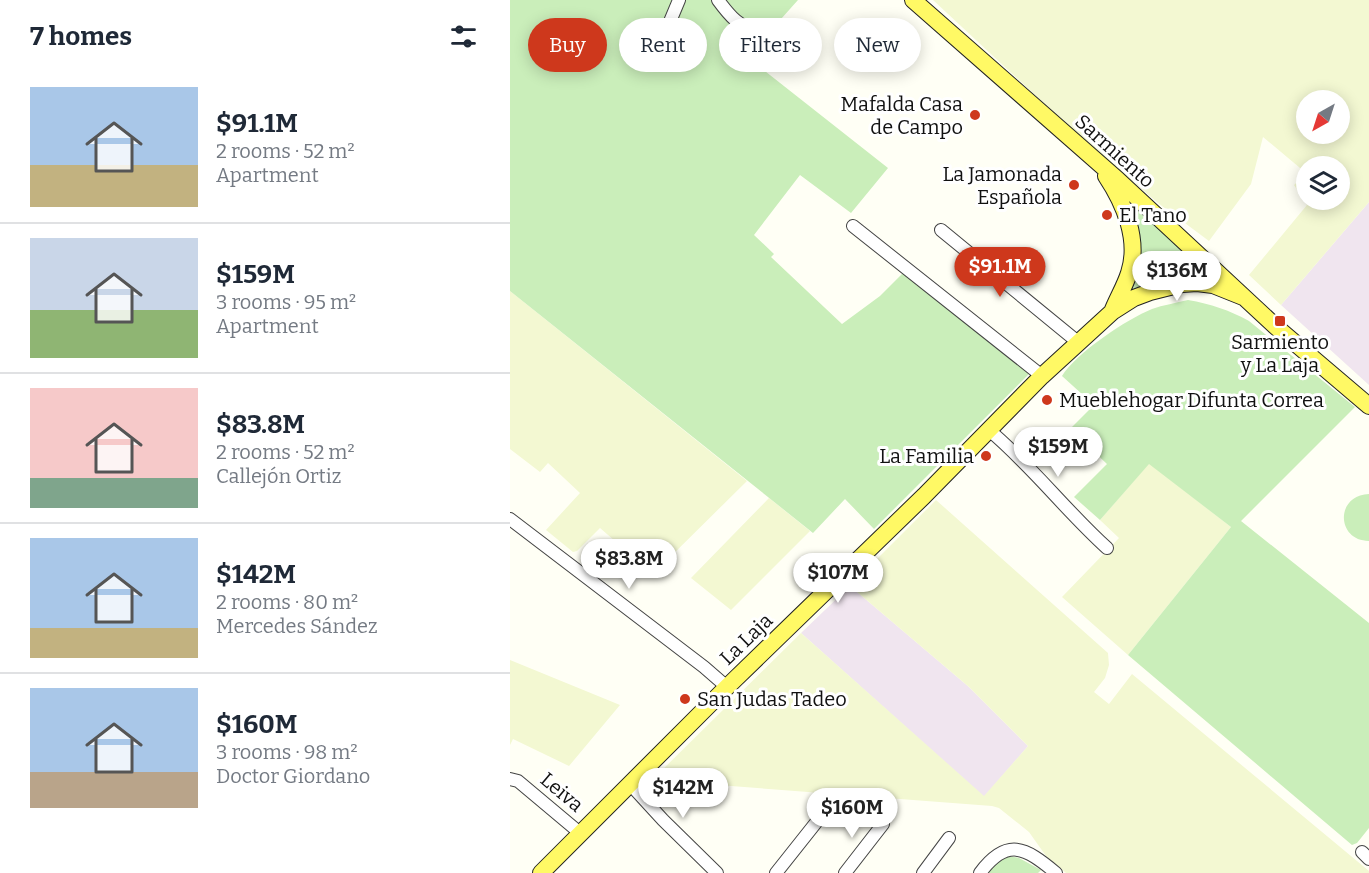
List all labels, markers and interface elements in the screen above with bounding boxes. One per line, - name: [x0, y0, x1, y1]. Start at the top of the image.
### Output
- chip: Buy: [528, 18, 607, 72]
- chip: Rent: [619, 18, 707, 72]
- chip: Filters: [719, 18, 822, 72]
- chip: New: [834, 18, 921, 72]
- icon: filters: [447, 20, 480, 53]
- text: 7 homes: [30, 21, 132, 52]
- north arrow: [1296, 90, 1350, 144]
- map controls: [1296, 90, 1350, 210]
- place label: Mafalda Casa de Campo: [841, 92, 963, 139]
- text: $91.1M: [216, 108, 298, 139]
- marker: Mafalda Casa de Campo: [968, 108, 982, 122]
- street label: Sarmiento: [1070, 109, 1160, 193]
- icon: home: [78, 111, 150, 183]
- text: 2 rooms · 52 m²: [216, 139, 355, 163]
- button: layers: [1296, 156, 1350, 210]
- place label: La Jamonada Española: [942, 162, 1062, 209]
- text: Apartment: [216, 163, 319, 187]
- marker: La Jamonada Española: [1067, 178, 1081, 192]
- place label: El Tano: [1119, 203, 1187, 227]
- marker: El Tano: [1100, 208, 1114, 222]
- pin: $91.1M: [951, 247, 1049, 298]
- pin: $136M: [1135, 251, 1219, 302]
- text: $91.1M: [968, 254, 1032, 278]
- text: $136M: [1146, 258, 1208, 282]
- text: $159M: [216, 259, 295, 290]
- icon: home: [78, 262, 150, 334]
- text: 3 rooms · 95 m²: [216, 290, 356, 314]
- text: Apartment: [216, 314, 319, 338]
- marker: Sarmiento y La Laja: [1273, 314, 1287, 328]
- place label: Sarmiento y La Laja: [1231, 330, 1329, 378]
- place label: Mueblehogar Difunta Correa: [1059, 388, 1324, 412]
- marker: Mueblehogar Difunta Correa: [1040, 393, 1054, 407]
- text: $83.8M: [216, 409, 305, 440]
- icon: home: [78, 412, 150, 484]
- pin: $159M: [1016, 427, 1100, 478]
- text: $159M: [1028, 434, 1088, 458]
- text: 2 rooms · 52 m²: [216, 440, 355, 464]
- place label: La Familia: [879, 444, 974, 468]
- marker: La Familia: [979, 449, 993, 463]
- text: Callejón Ortiz: [216, 464, 341, 488]
- pin: $83.8M: [580, 539, 678, 590]
- text: $83.8M: [595, 546, 663, 570]
- pin: $107M: [796, 553, 880, 604]
- text: $142M: [216, 559, 296, 590]
- text: $107M: [807, 560, 869, 584]
- icon: home: [78, 562, 150, 634]
- text: 2 rooms · 80 m²: [216, 590, 358, 614]
- street label: La Laja: [715, 608, 778, 671]
- text: Mercedes Sández: [216, 614, 378, 638]
- place label: San Judas Tadeo: [697, 687, 847, 711]
- marker: San Judas Tadeo: [678, 692, 692, 706]
- text: $160M: [216, 709, 297, 740]
- icon: home: [78, 712, 150, 784]
- text: 3 rooms · 98 m²: [216, 740, 358, 764]
- text: Doctor Giordano: [216, 764, 370, 788]
- street label: Leiva: [536, 767, 588, 817]
- pin: $142M: [641, 768, 725, 819]
- text: $142M: [652, 775, 714, 799]
- pin: $160M: [810, 788, 894, 839]
- text: $160M: [821, 795, 883, 819]

